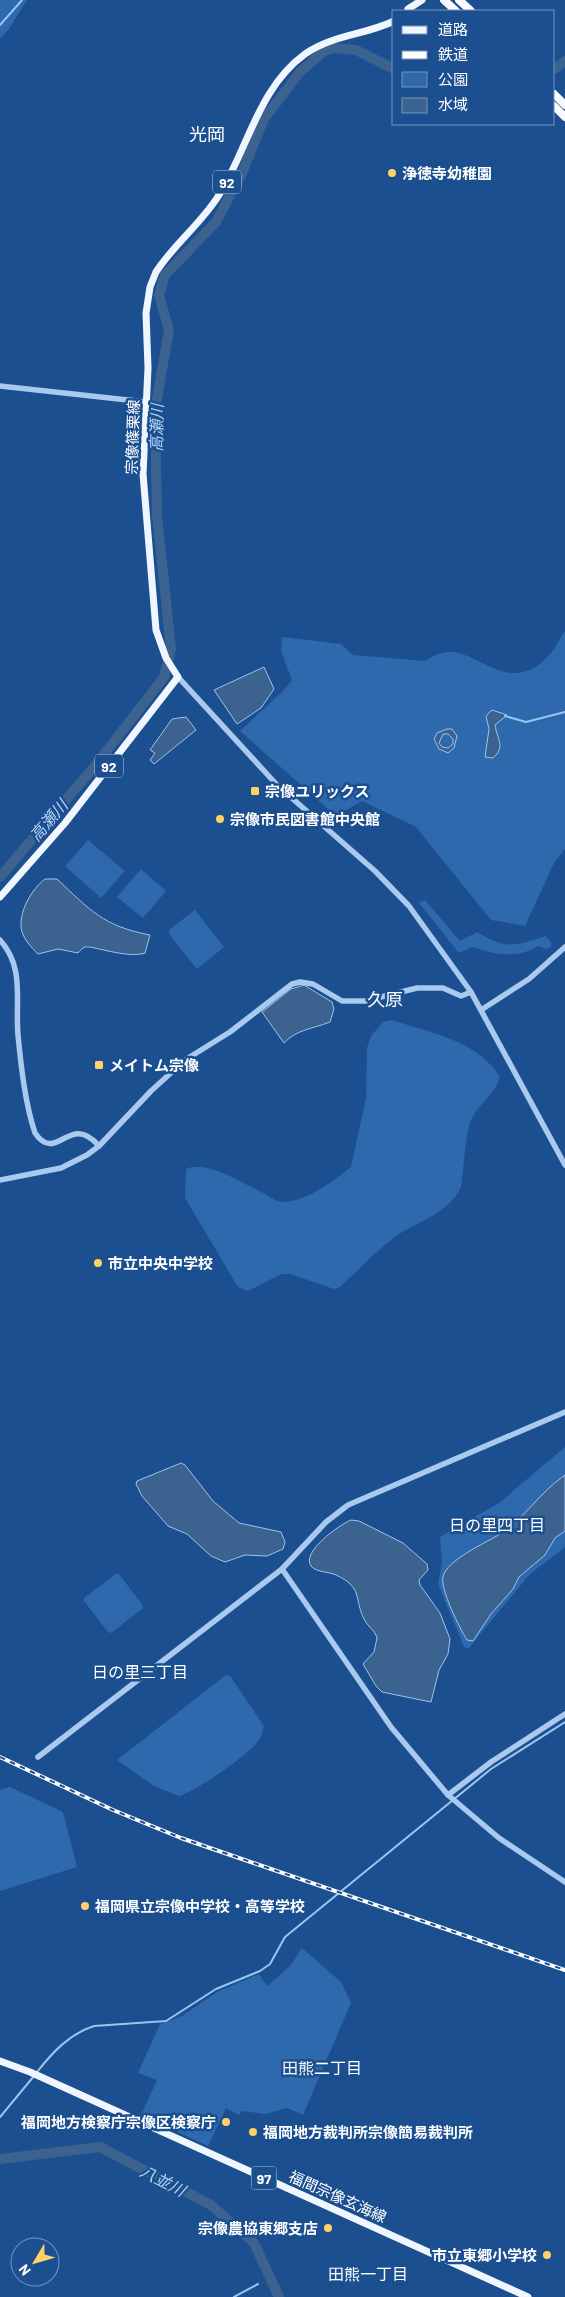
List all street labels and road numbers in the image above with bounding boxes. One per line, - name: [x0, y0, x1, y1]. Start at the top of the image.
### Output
- road number: 92: [213, 170, 241, 193]
- street label: 宗像篠栗線: [122, 399, 142, 475]
- road number: 92: [95, 754, 123, 778]
- road number: 97: [252, 2166, 276, 2190]
- street label: 福間宗像玄海線: [286, 2166, 390, 2226]

